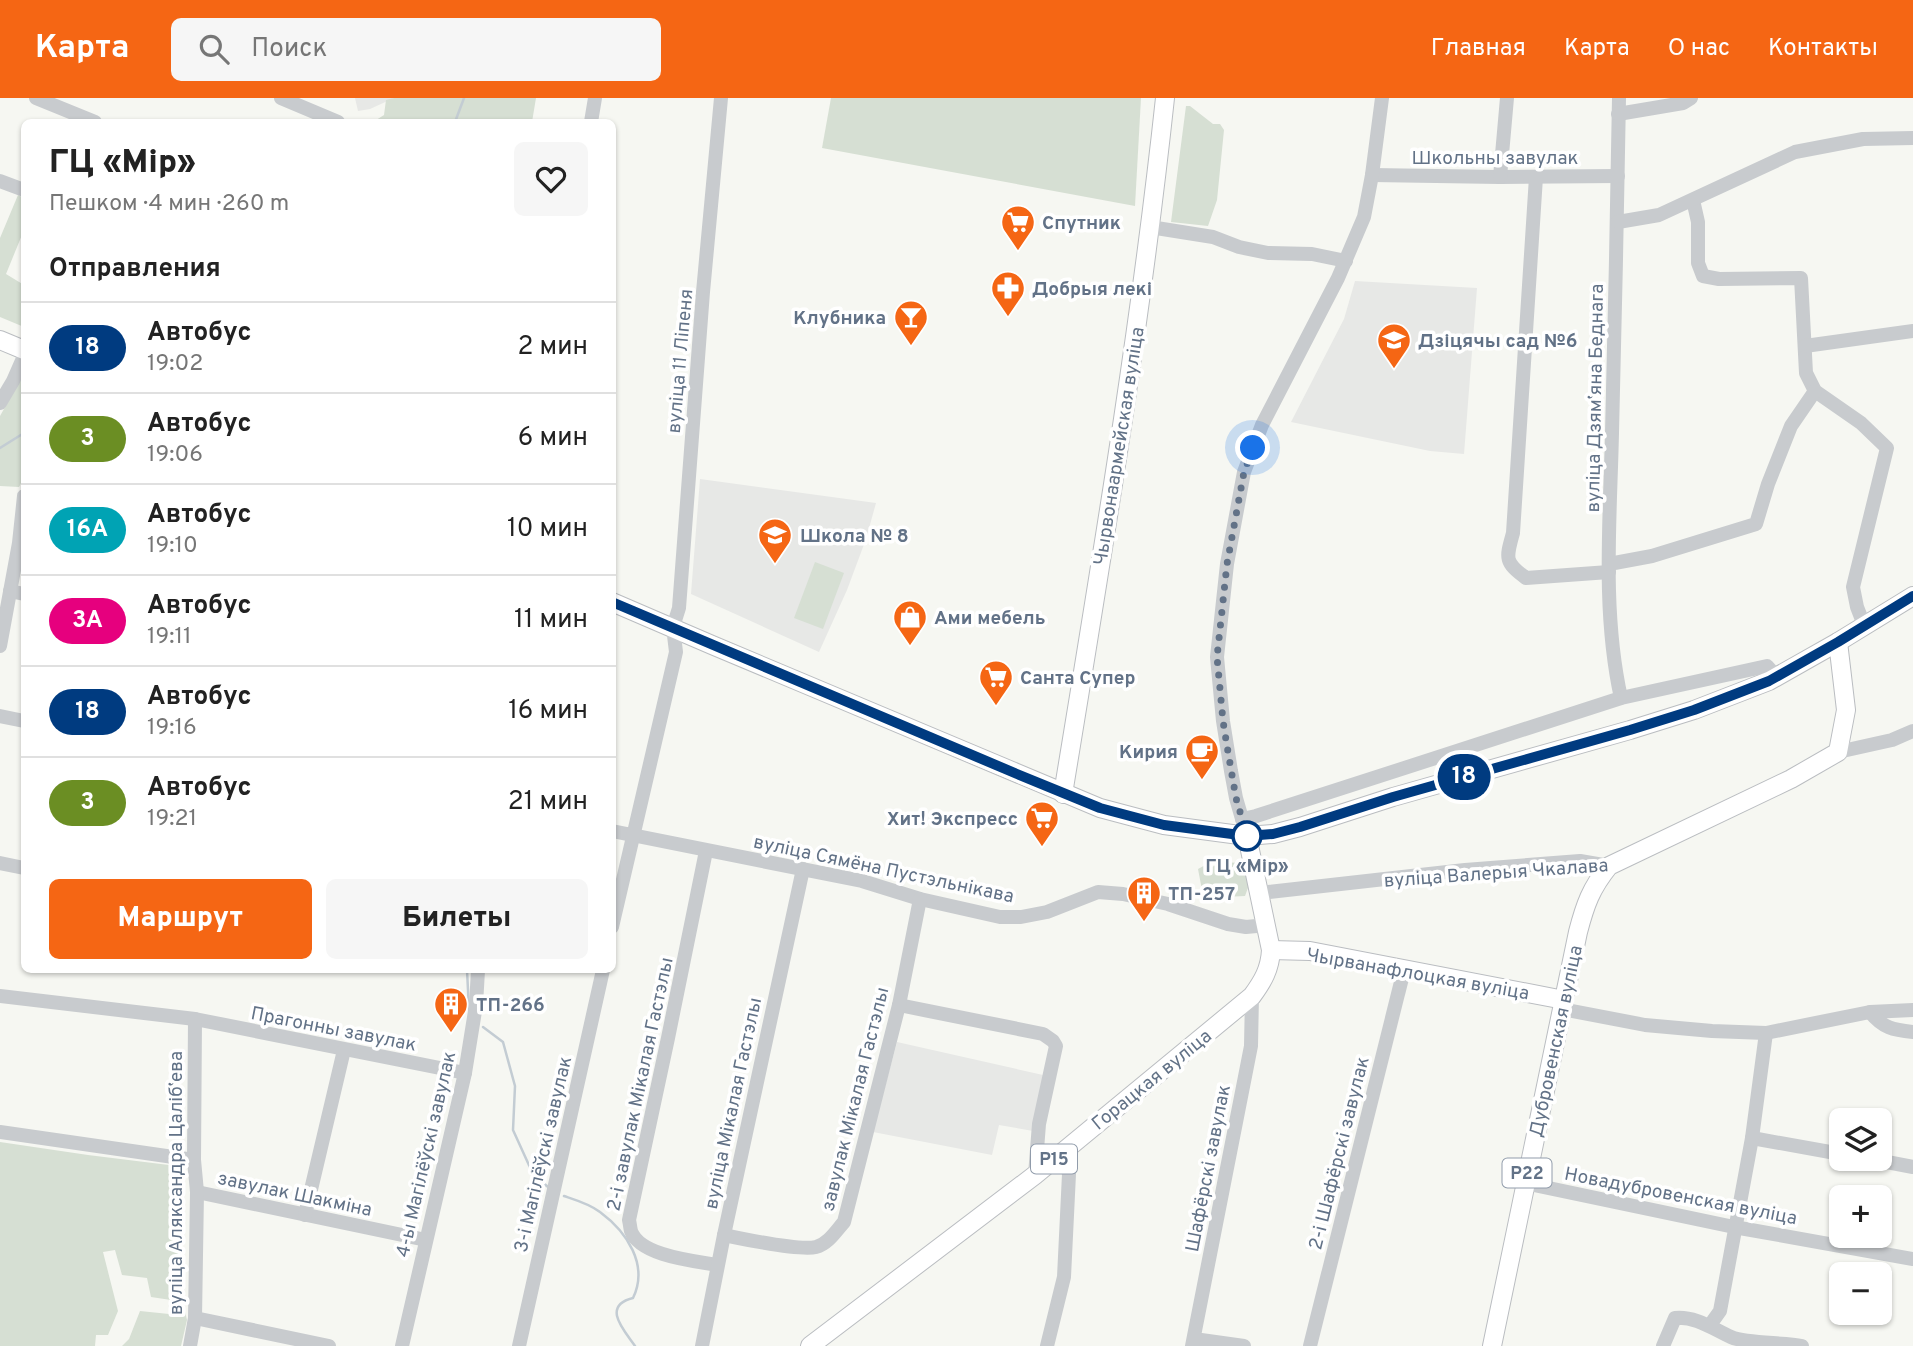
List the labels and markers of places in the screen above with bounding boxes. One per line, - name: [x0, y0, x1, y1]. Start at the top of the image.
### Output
- supermarket icon: Спутник: [999, 203, 1037, 252]
- place label: Спутник: [1042, 212, 1121, 236]
- pharmacy icon: Добрыя лекі: [989, 269, 1027, 318]
- place label: Добрыя лекі: [1032, 278, 1152, 302]
- bar icon: Клубника: [892, 298, 930, 347]
- place label: Клубника: [793, 307, 886, 331]
- school or university icon: Дзіцячы сад №6: [1375, 321, 1413, 370]
- place label: Дзіцячы сад №6: [1418, 330, 1577, 354]
- school or university icon: Школа № 8: [756, 516, 794, 565]
- place label: Школа № 8: [800, 525, 909, 549]
- shop icon: Ами мебель: [891, 598, 929, 647]
- place label: Ами мебель: [934, 607, 1046, 631]
- supermarket icon: Санта Супер: [977, 658, 1015, 707]
- place label: Санта Супер: [1020, 667, 1135, 691]
- cafe icon: Кирия: [1183, 732, 1221, 781]
- place label: Кирия: [1119, 741, 1178, 765]
- supermarket icon: Хит! Экспресс: [1023, 799, 1061, 848]
- place label: Хит! Экспресс: [887, 808, 1018, 832]
- marker: ГЦ «Мір»: [1232, 821, 1262, 851]
- place label: ГЦ «Мір»: [1205, 855, 1289, 879]
- building icon: ТП-257: [1125, 874, 1163, 923]
- place label: ТП-257: [1168, 883, 1235, 907]
- building icon: ТП-266: [432, 985, 470, 1034]
- place label: ТП-266: [476, 994, 545, 1018]

